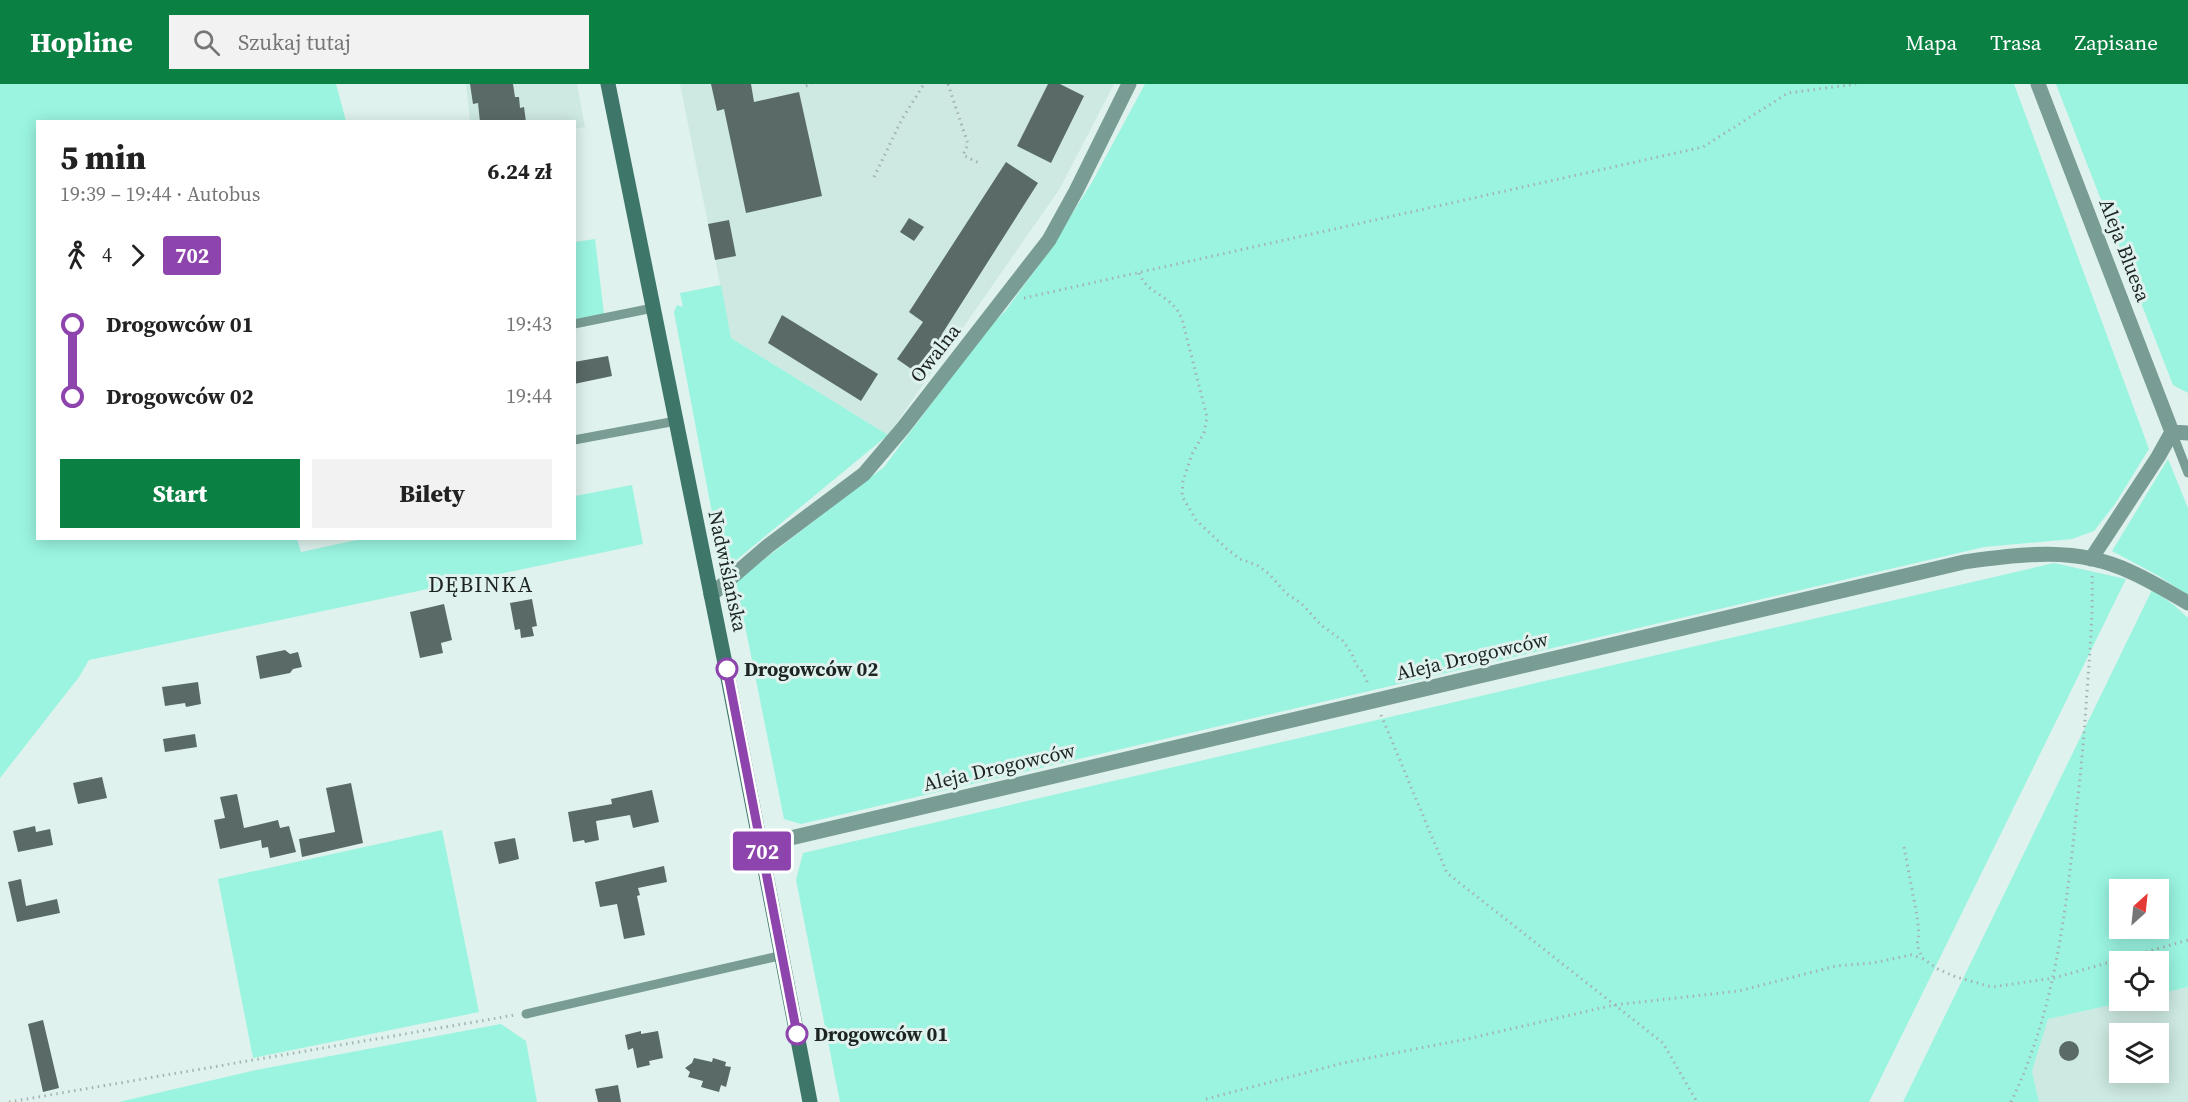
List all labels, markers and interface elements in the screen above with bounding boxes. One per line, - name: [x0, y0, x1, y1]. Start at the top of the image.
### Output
- search box: [169, 15, 589, 69]
- text: Hopline: [30, 23, 133, 61]
- icon: search: [190, 26, 223, 59]
- text: Szukaj tutaj: [238, 27, 351, 57]
- text: Mapa: [1906, 28, 1957, 57]
- text: Trasa: [1990, 28, 2042, 57]
- text: Zapisane: [2075, 28, 2158, 57]
- text: 5 min: [60, 135, 146, 180]
- text: 6.24 zł: [488, 156, 552, 186]
- text: 19:39 – 19:44 · Autobus: [60, 180, 260, 208]
- street label: Aleja Bluesa: [2092, 194, 2158, 306]
- icon: walk: [60, 239, 93, 272]
- icon: forward: [121, 239, 154, 272]
- text: 4: [102, 241, 112, 269]
- text: 702: [175, 241, 209, 270]
- text: Drogowców 01: [106, 309, 254, 339]
- text: 19:43: [506, 310, 552, 338]
- street label: Owalna: [903, 317, 967, 388]
- text: Drogowców 02: [106, 381, 254, 411]
- text: 19:44: [506, 382, 552, 410]
- button: Start: [60, 459, 300, 528]
- button: Bilety: [312, 459, 552, 528]
- street label: Nadwiślańska: [702, 508, 755, 635]
- district label: DĘBINKA: [428, 569, 534, 599]
- street label: Aleja Drogowców: [1393, 625, 1552, 687]
- place label: Drogowców 02: [744, 655, 878, 683]
- marker: Drogowców 02: [716, 658, 738, 680]
- street label: Aleja Drogowców: [920, 736, 1079, 798]
- line badge: 702: [728, 832, 796, 870]
- text: 702: [745, 837, 779, 866]
- north arrow: [2109, 879, 2169, 939]
- map controls: [2109, 879, 2169, 1083]
- button: locate: [2109, 951, 2169, 1011]
- place label: Drogowców 01: [814, 1020, 948, 1048]
- marker: Drogowców 01: [786, 1023, 808, 1045]
- button: layers: [2109, 1023, 2169, 1083]

